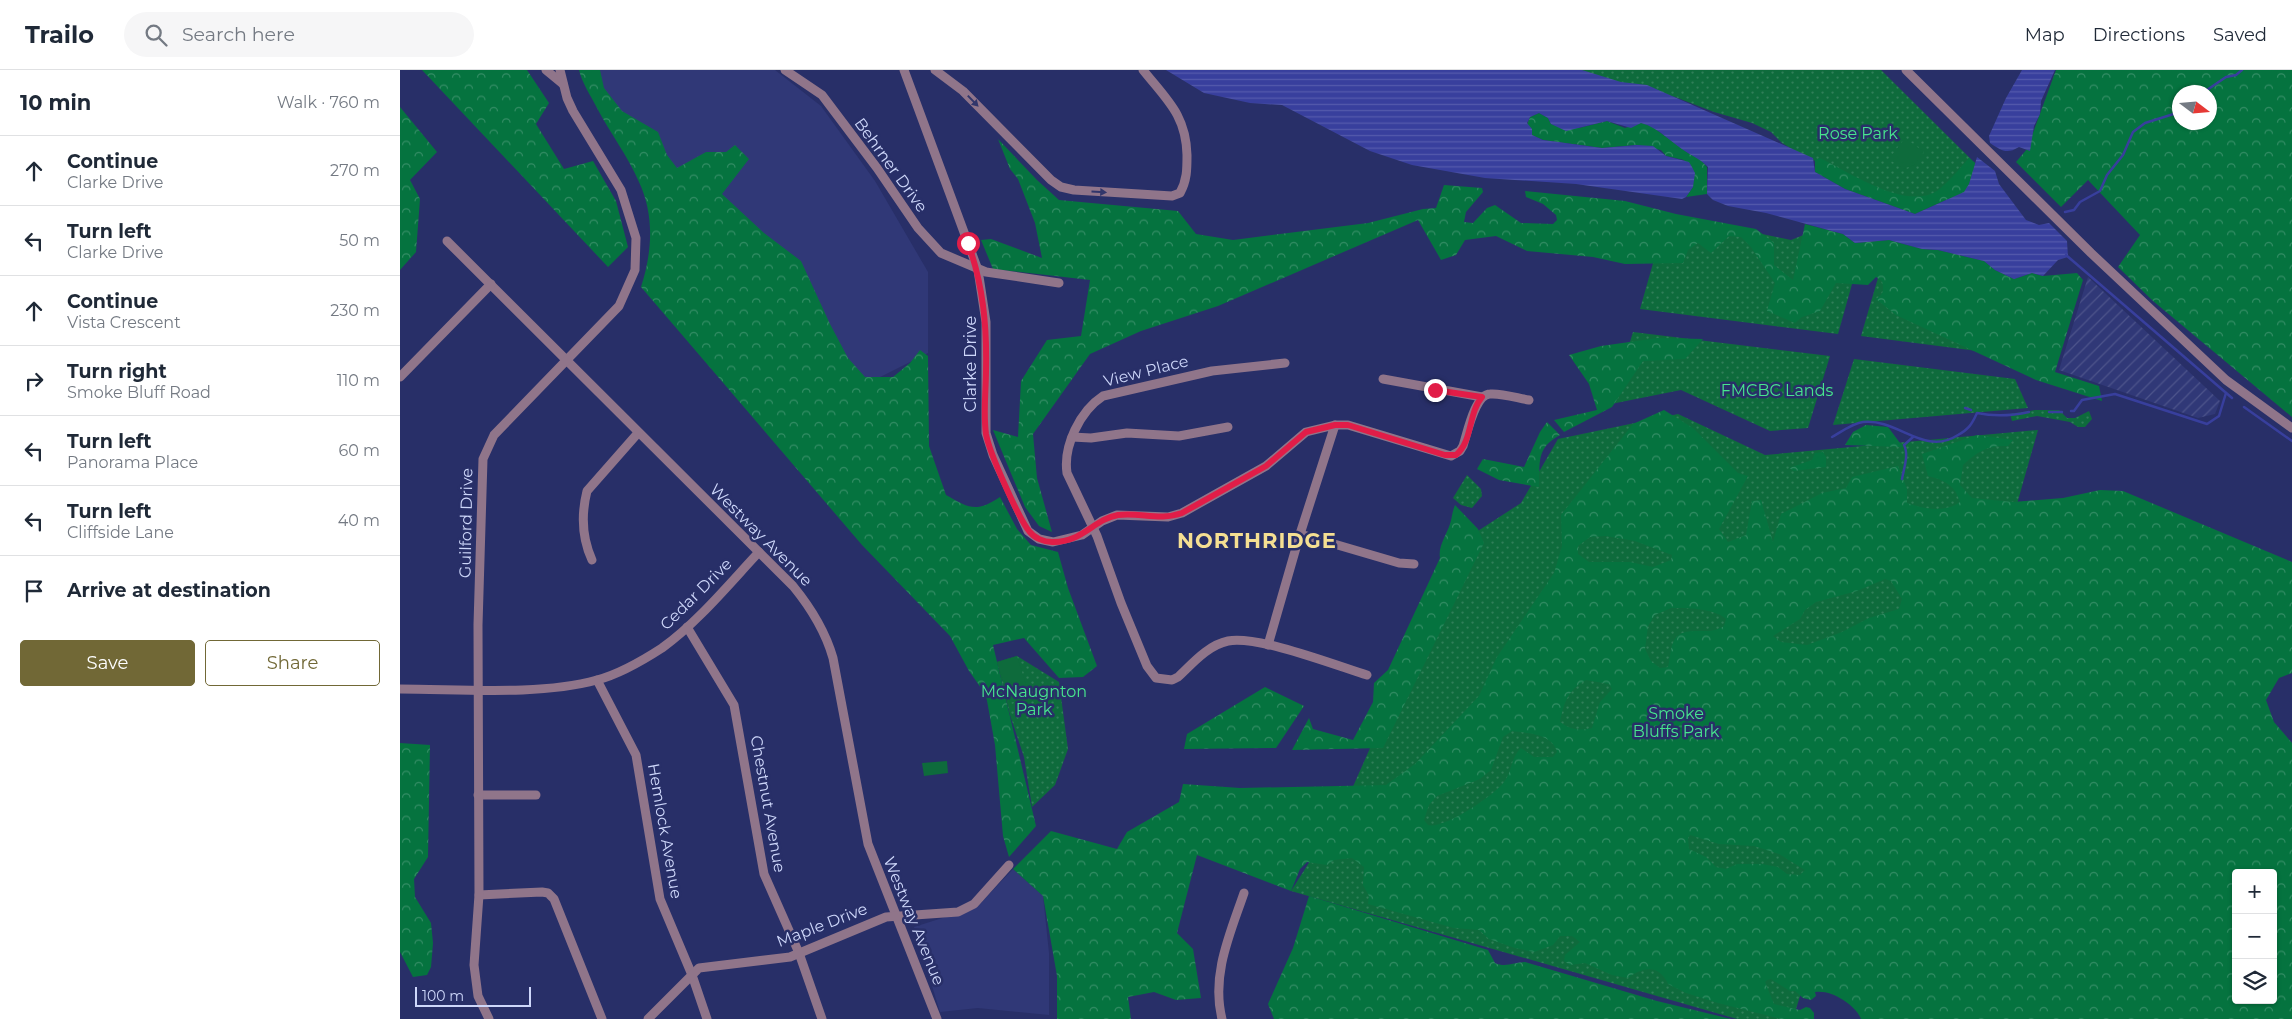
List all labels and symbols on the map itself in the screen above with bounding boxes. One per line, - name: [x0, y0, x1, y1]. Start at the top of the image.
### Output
- north arrow: [2172, 85, 2217, 130]
- one-way arrow: [967, 95, 979, 107]
- street label: Behrner Drive: [850, 114, 932, 216]
- park label: Rose Park: [1818, 124, 1898, 143]
- one-way arrow: [1092, 188, 1108, 196]
- route start: [957, 232, 980, 255]
- street label: Clarke Drive: [961, 316, 980, 412]
- street label: View Place: [1102, 351, 1190, 391]
- route end: [1424, 379, 1447, 402]
- park label: FMCBC Lands: [1721, 381, 1834, 400]
- street label: Guilford Drive: [456, 468, 476, 578]
- street label: Westway Avenue: [706, 480, 816, 590]
- district label: NORTHRIDGE: [1177, 528, 1337, 553]
- street label: Cedar Drive: [656, 554, 736, 634]
- park label: McNaugnton Park: [981, 682, 1087, 719]
- park label: Smoke Bluffs Park: [1633, 704, 1720, 741]
- street label: Chestnut Avenue: [747, 734, 789, 874]
- street label: Hemlock Avenue: [644, 762, 686, 900]
- street label: Westway Avenue: [880, 854, 948, 988]
- street label: Maple Drive: [774, 899, 870, 951]
- scale bar: [415, 984, 531, 1007]

